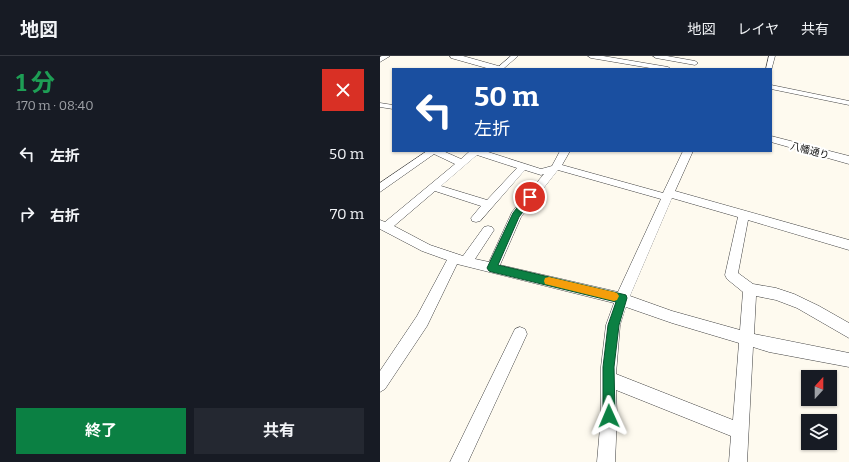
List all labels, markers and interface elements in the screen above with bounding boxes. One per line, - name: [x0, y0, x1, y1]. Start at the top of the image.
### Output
- text: 地図: [20, 18, 58, 41]
- text: 地図: [687, 21, 715, 38]
- text: レイヤ: [737, 21, 779, 38]
- text: 共有: [801, 21, 829, 38]
- text: 1 分: [16, 69, 55, 97]
- button: close: [322, 69, 364, 111]
- text: 50 m: [474, 80, 539, 113]
- icon: left: [408, 84, 460, 136]
- text: 170 m · 08:40: [16, 98, 94, 113]
- text: 左折: [474, 118, 510, 140]
- street label: 八幡通り: [789, 140, 831, 162]
- icon: left: [16, 143, 38, 165]
- text: 50 m: [329, 145, 364, 163]
- text: 左折: [50, 147, 80, 165]
- pin: [513, 180, 547, 214]
- icon: arrive: [519, 186, 541, 208]
- icon: right: [16, 203, 38, 225]
- text: 70 m: [330, 205, 364, 223]
- text: 右折: [50, 207, 80, 225]
- north arrow: [801, 370, 837, 406]
- map controls: [801, 370, 837, 450]
- position arrow: [588, 395, 630, 437]
- button: 終了: [16, 408, 186, 454]
- button: 共有: [194, 408, 364, 454]
- button: layers: [801, 414, 837, 450]

